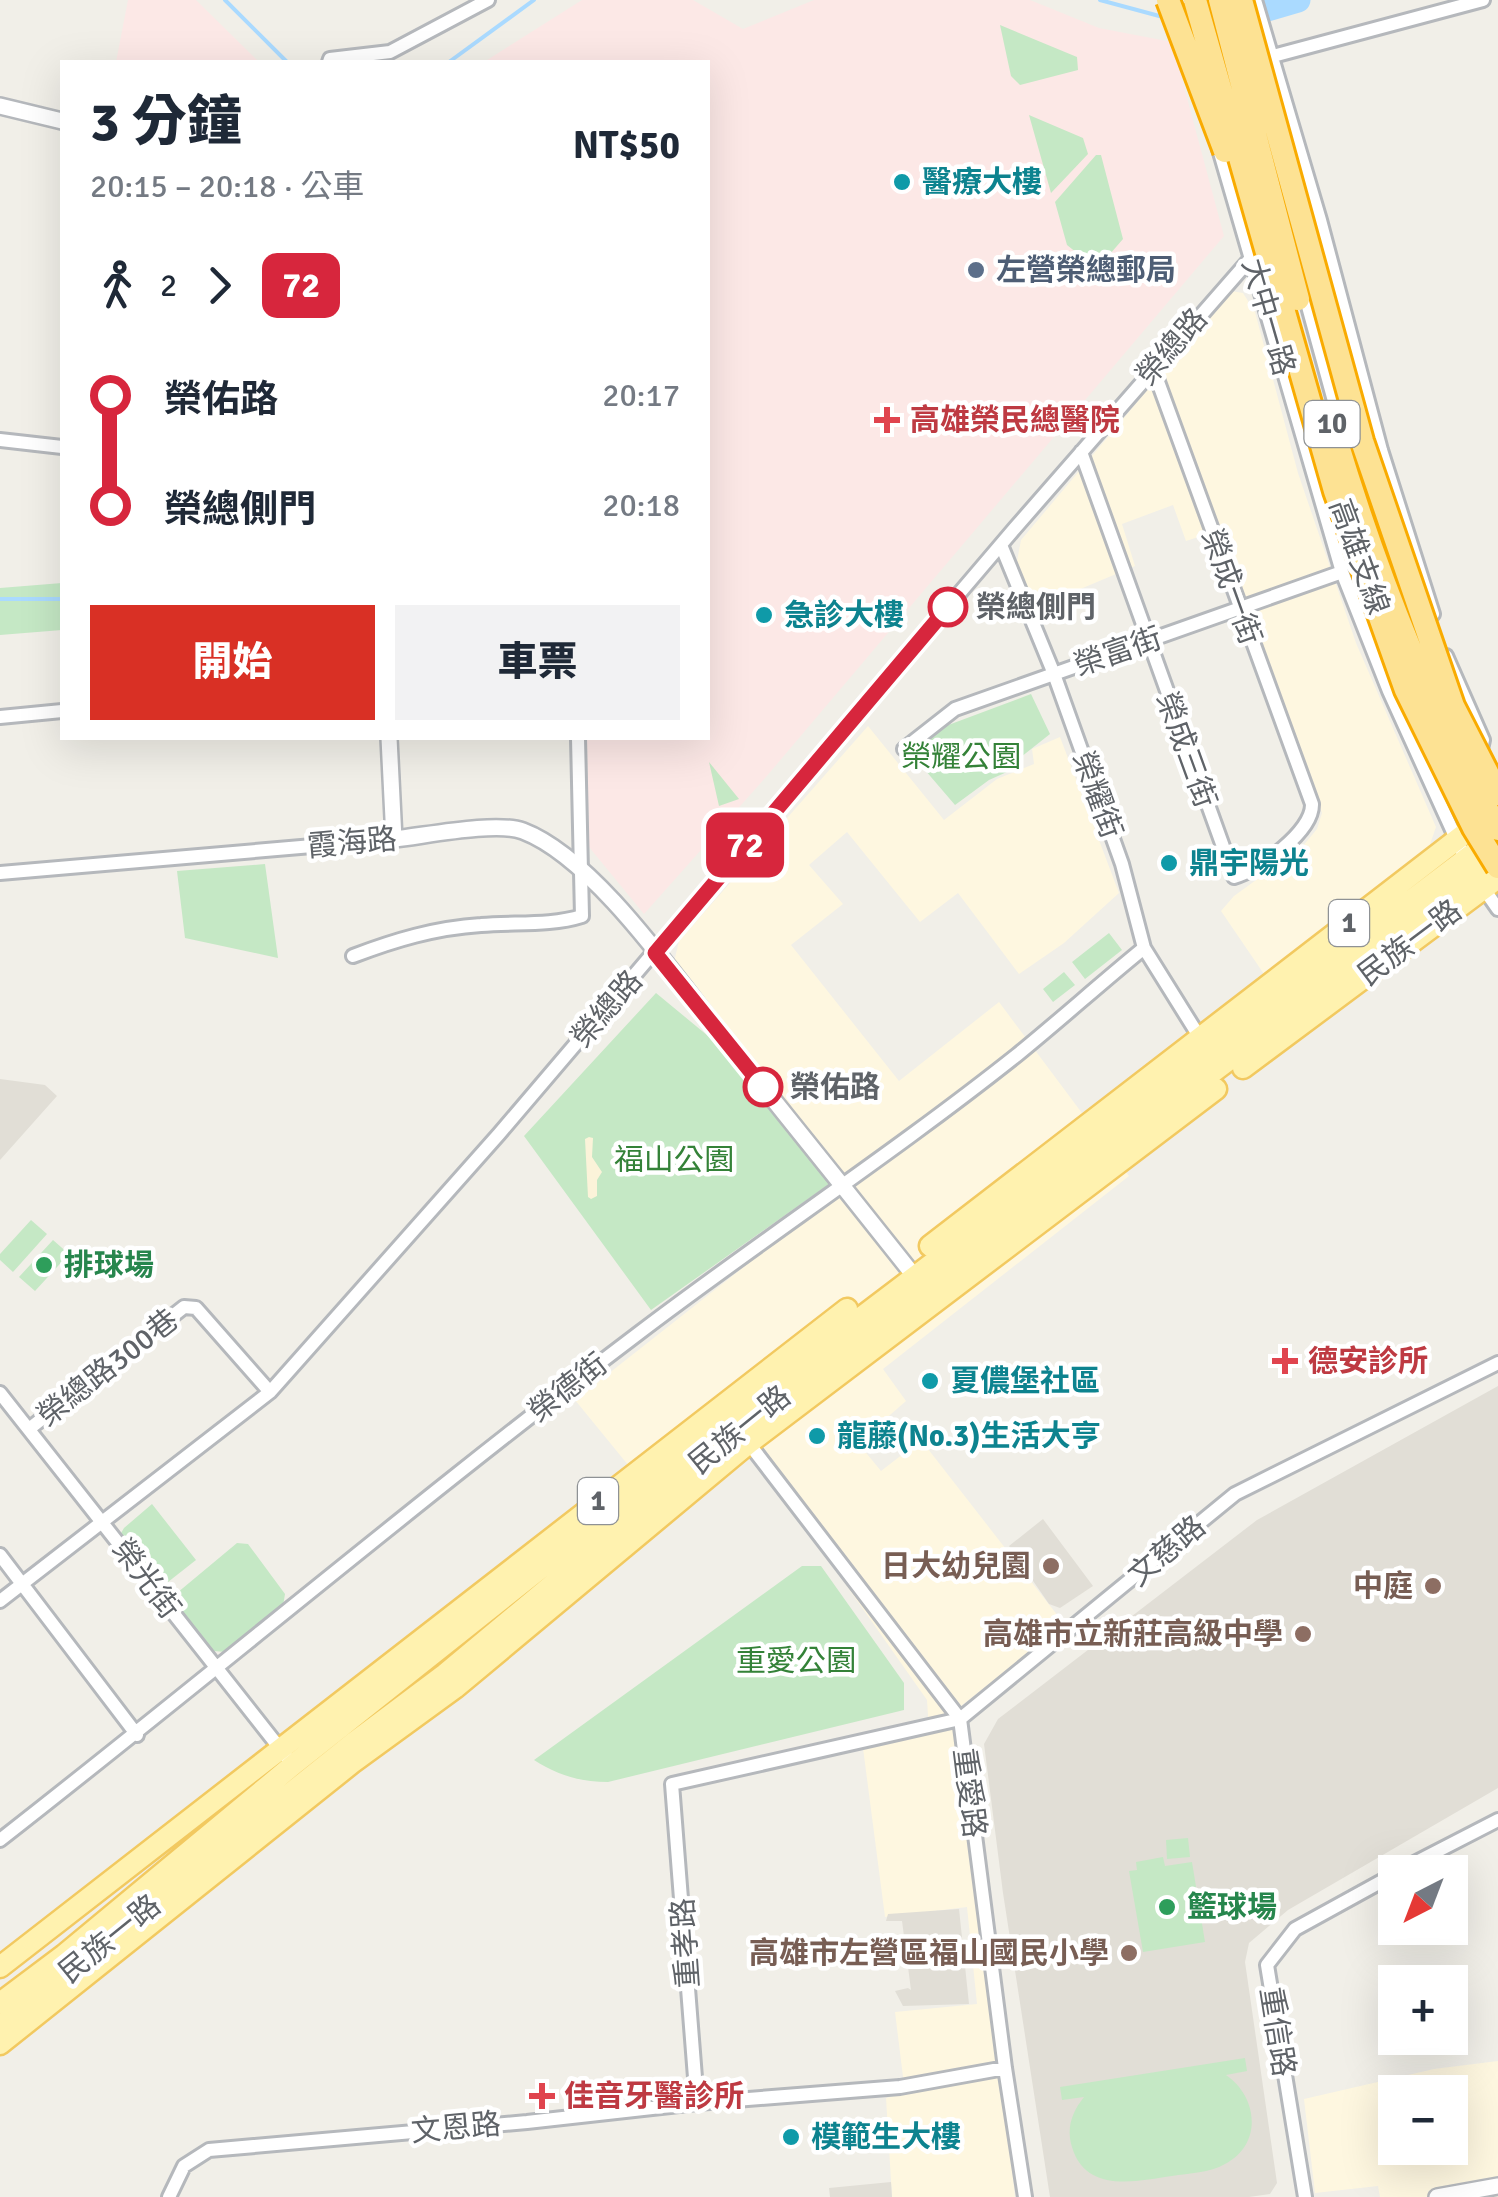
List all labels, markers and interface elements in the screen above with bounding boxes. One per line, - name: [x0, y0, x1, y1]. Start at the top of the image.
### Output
- text: 3 分鐘: [90, 88, 242, 156]
- text: NT$50: [573, 122, 680, 169]
- place label: 醫療大樓: [922, 164, 1042, 201]
- text: 20:15 – 20:18 · 公車: [90, 167, 364, 206]
- marker: 醫療大樓: [891, 171, 913, 193]
- place label: 左營榮總郵局: [996, 252, 1176, 289]
- street label: 大中一路: [1234, 254, 1302, 380]
- icon: walk: [90, 258, 145, 313]
- icon: forward: [192, 258, 247, 313]
- marker: 左營榮總郵局: [965, 259, 987, 281]
- text: 72: [282, 264, 320, 307]
- text: 2: [160, 266, 177, 305]
- street label: 榮總路: [1129, 301, 1215, 393]
- text: 榮佑路: [164, 376, 278, 423]
- text: 20:17: [602, 376, 680, 415]
- road number: 10: [1304, 401, 1360, 447]
- place label: 高雄榮民總醫院: [910, 402, 1120, 439]
- marker: 高雄榮民總醫院: [874, 407, 900, 433]
- text: 榮總側門: [164, 486, 316, 533]
- text: 20:18: [602, 486, 680, 525]
- street label: 高雄支線: [1321, 494, 1397, 620]
- street label: 榮成一街: [1193, 524, 1269, 650]
- marker: 榮總側門: [929, 588, 967, 626]
- place label: 榮總側門: [976, 589, 1096, 626]
- place label: 急診大樓: [784, 597, 904, 634]
- marker: 急診大樓: [753, 604, 775, 626]
- button: 開始: [90, 605, 375, 720]
- button: 車票: [395, 605, 680, 720]
- street label: 榮富街: [1069, 620, 1167, 684]
- street label: 榮成三街: [1148, 687, 1224, 813]
- park label: 榮耀公園: [901, 739, 1021, 776]
- street label: 榮耀街: [1064, 746, 1130, 844]
- line badge: 72: [700, 812, 790, 878]
- street label: 霞海路: [306, 821, 398, 865]
- text: 72: [726, 824, 764, 867]
- place label: 鼎宇陽光: [1189, 845, 1309, 882]
- marker: 鼎宇陽光: [1158, 852, 1180, 874]
- street label: 民族一路: [1351, 892, 1469, 994]
- road number: 1: [1329, 900, 1369, 946]
- street label: 榮總路: [564, 963, 650, 1055]
- marker: 榮佑路: [744, 1068, 782, 1106]
- place label: 榮佑路: [790, 1069, 880, 1106]
- park label: 福山公園: [614, 1142, 734, 1179]
- place label: 排球場: [64, 1247, 154, 1284]
- marker: 排球場: [33, 1254, 55, 1276]
- street label: 榮總路300巷: [30, 1302, 186, 1434]
- place label: 德安診所: [1308, 1343, 1428, 1380]
- street label: 榮德街: [521, 1346, 615, 1430]
- marker: 德安診所: [1272, 1348, 1298, 1374]
- place label: 夏儂堡社區: [950, 1363, 1100, 1400]
- marker: 夏儂堡社區: [919, 1370, 941, 1392]
- street label: 民族一路: [682, 1378, 798, 1482]
- place label: 龍藤(No.3)生活大亨: [837, 1418, 1101, 1455]
- marker: 龍藤(No.3)生活大亨: [806, 1425, 828, 1447]
- road number: 1: [578, 1478, 618, 1524]
- street label: 文慈路: [1121, 1508, 1213, 1594]
- street label: 榮光街: [104, 1532, 188, 1626]
- place label: 日大幼兒園: [881, 1548, 1031, 1585]
- marker: 日大幼兒園: [1040, 1555, 1062, 1577]
- place label: 中庭: [1353, 1568, 1413, 1605]
- marker: 中庭: [1422, 1575, 1444, 1597]
- place label: 高雄市立新莊高級中學: [983, 1616, 1283, 1653]
- marker: 高雄市立新莊高級中學: [1292, 1623, 1314, 1645]
- park label: 重愛公園: [736, 1643, 856, 1680]
- street label: 重愛路: [945, 1746, 993, 1840]
- north arrow: [1378, 1855, 1468, 1945]
- map controls: [1378, 1855, 1468, 2165]
- street label: 民族一路: [52, 1887, 168, 1991]
- place label: 籃球場: [1187, 1889, 1277, 1926]
- marker: 籃球場: [1156, 1896, 1178, 1918]
- street label: 重孝路: [664, 1897, 708, 1989]
- place label: 高雄市左營區福山國民小學: [749, 1935, 1109, 1972]
- marker: 高雄市左營區福山國民小學: [1118, 1942, 1140, 1964]
- button: +: [1378, 1965, 1468, 2055]
- street label: 重信路: [1252, 1985, 1302, 2079]
- button: −: [1378, 2075, 1468, 2165]
- place label: 佳音牙醫診所: [564, 2078, 744, 2115]
- marker: 佳音牙醫診所: [529, 2083, 555, 2109]
- street label: 文恩路: [410, 2106, 502, 2150]
- place label: 模範生大樓: [811, 2119, 961, 2156]
- marker: 模範生大樓: [780, 2126, 802, 2148]

